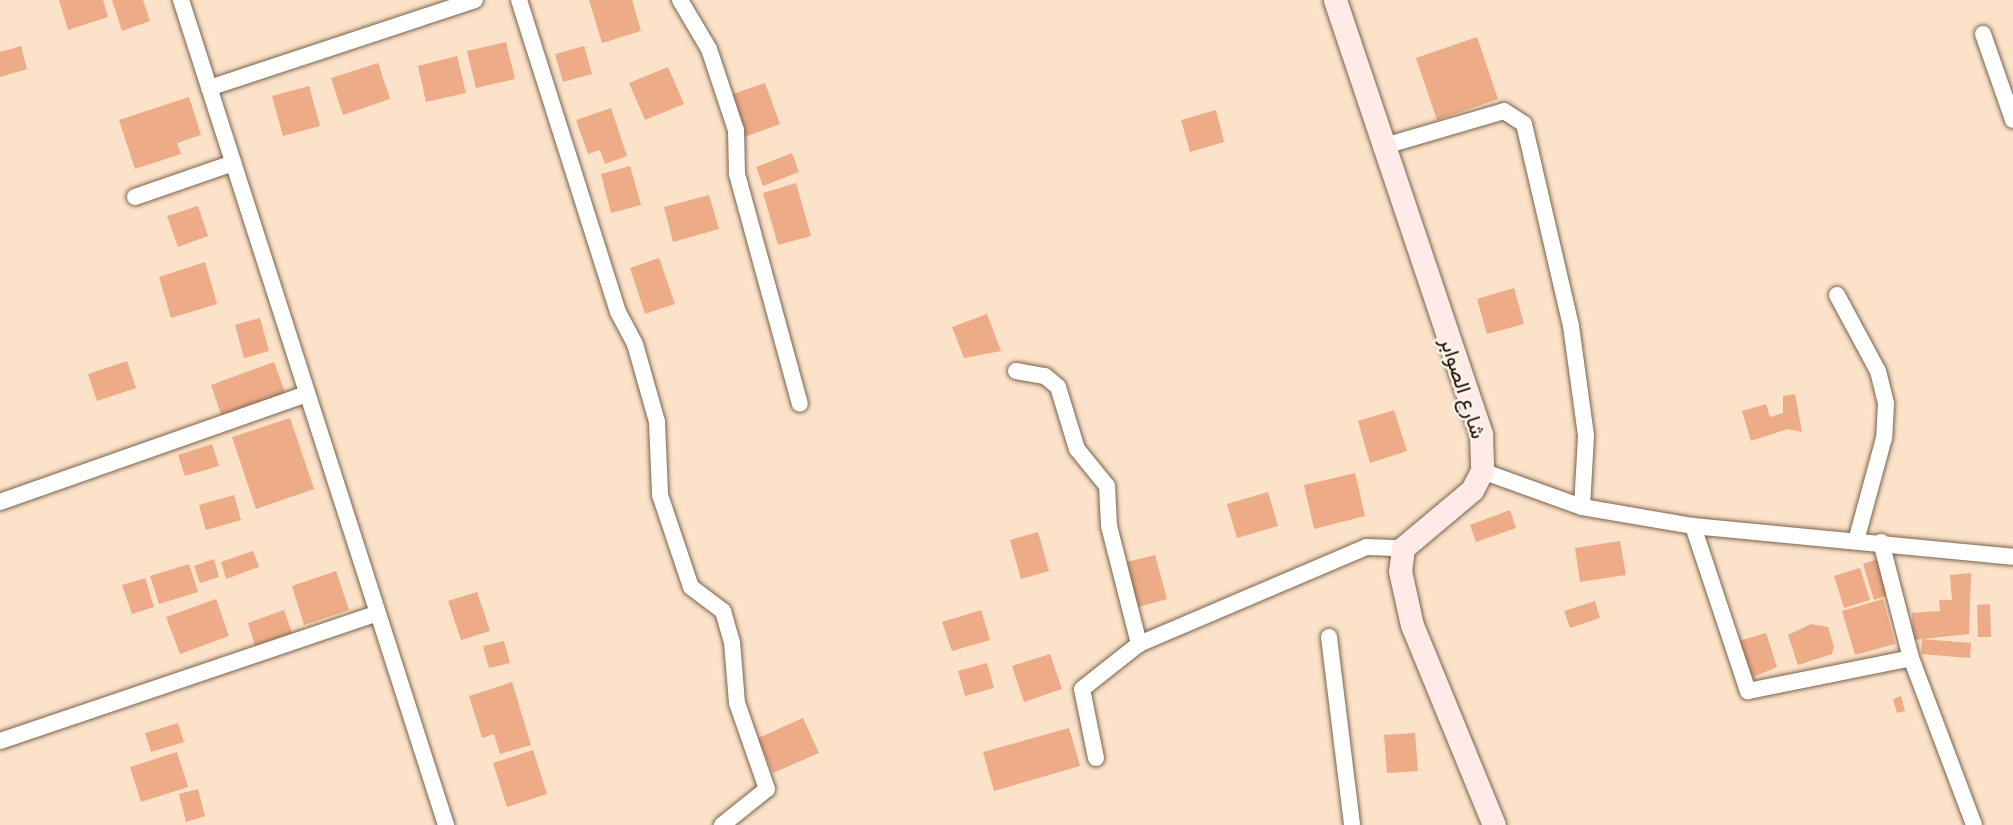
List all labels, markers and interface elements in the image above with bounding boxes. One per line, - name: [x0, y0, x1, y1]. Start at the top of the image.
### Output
- street label: شارع الصوابر: [1435, 334, 1491, 442]

